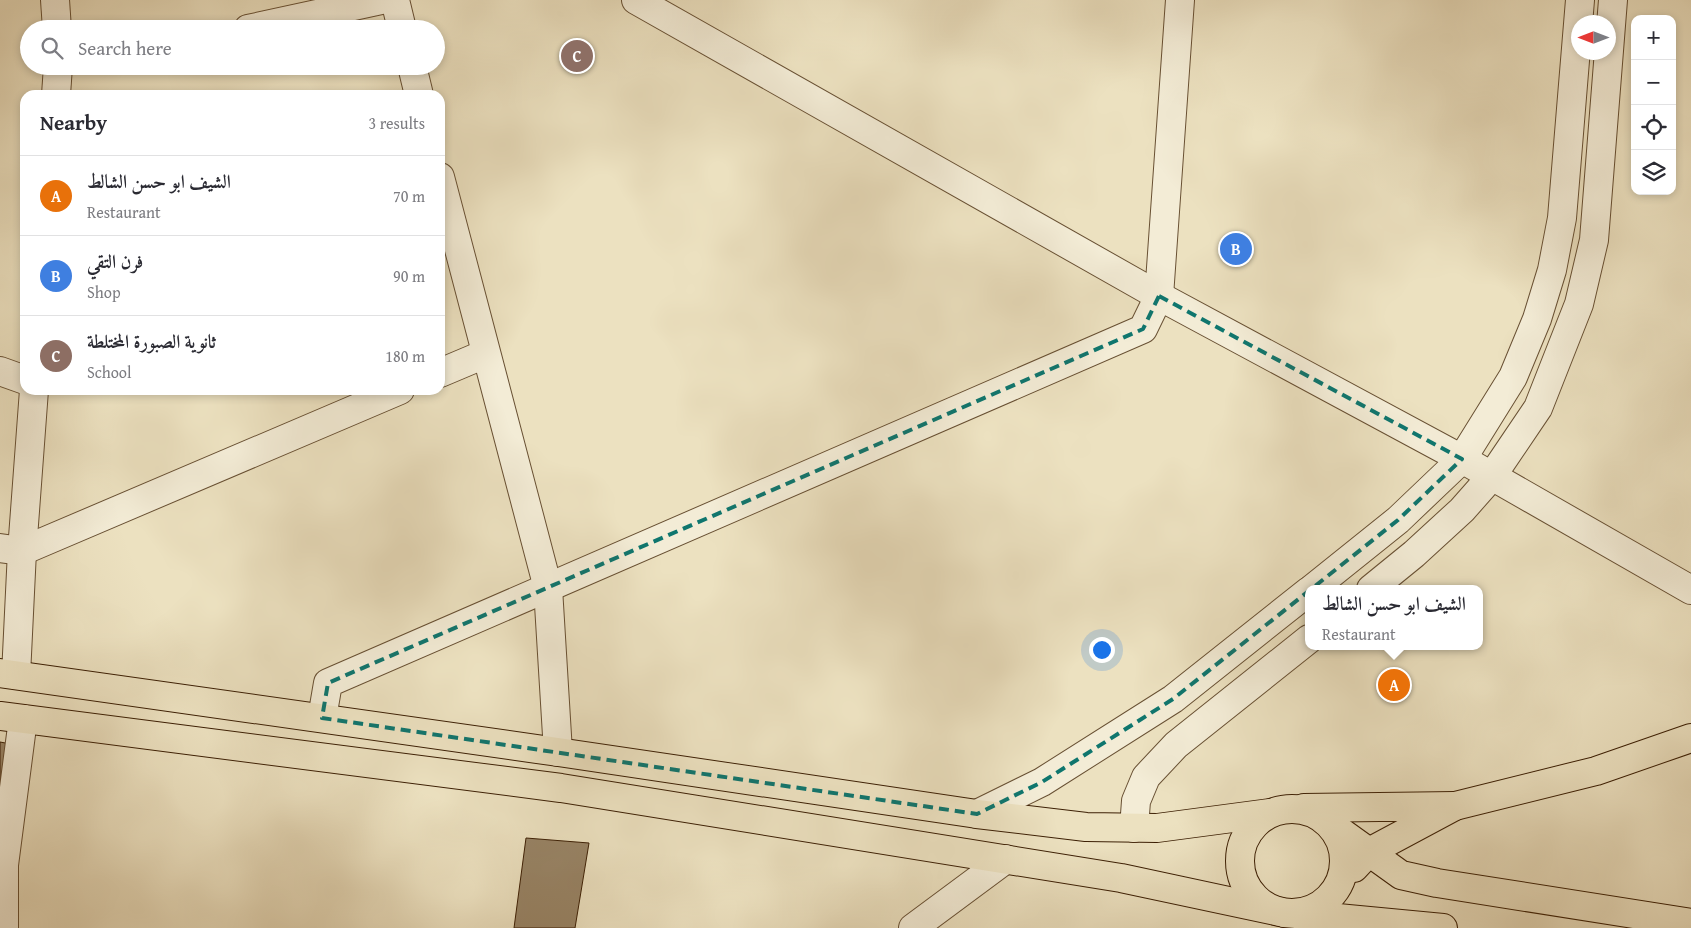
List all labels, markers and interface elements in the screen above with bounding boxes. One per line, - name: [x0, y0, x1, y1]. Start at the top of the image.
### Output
- north arrow: [1571, 15, 1616, 60]
- map controls: [1631, 15, 1676, 195]
- button: +: [1631, 15, 1676, 60]
- search box: [20, 20, 445, 75]
- icon: search: [38, 34, 66, 62]
- text: Search here: [78, 34, 172, 62]
- pin: C: [561, 37, 593, 75]
- button: −: [1631, 60, 1676, 105]
- button: locate: [1631, 105, 1676, 150]
- text: Nearby: [40, 107, 107, 138]
- text: 3 results: [368, 111, 425, 135]
- button: layers: [1631, 150, 1676, 195]
- text: الشيف ابو حسن الشالط: [87, 167, 231, 195]
- text: A: [51, 184, 61, 208]
- text: 70 m: [393, 184, 425, 208]
- text: Restaurant: [87, 200, 161, 224]
- pin: B: [1220, 230, 1252, 268]
- text: فرن التقي: [87, 247, 143, 275]
- text: B: [51, 264, 61, 288]
- text: 90 m: [393, 264, 425, 288]
- text: Shop: [87, 280, 121, 304]
- text: ثانوية الصبورة المختلطة: [87, 327, 216, 355]
- text: C: [51, 344, 61, 368]
- text: 180 m: [385, 344, 425, 368]
- text: School: [87, 360, 131, 384]
- popup: [1305, 585, 1483, 650]
- text: الشيف ابو حسن الشالط: [1322, 589, 1466, 617]
- text: Restaurant: [1322, 622, 1396, 646]
- your location: [1089, 637, 1115, 663]
- pin: A: [1378, 666, 1410, 704]

